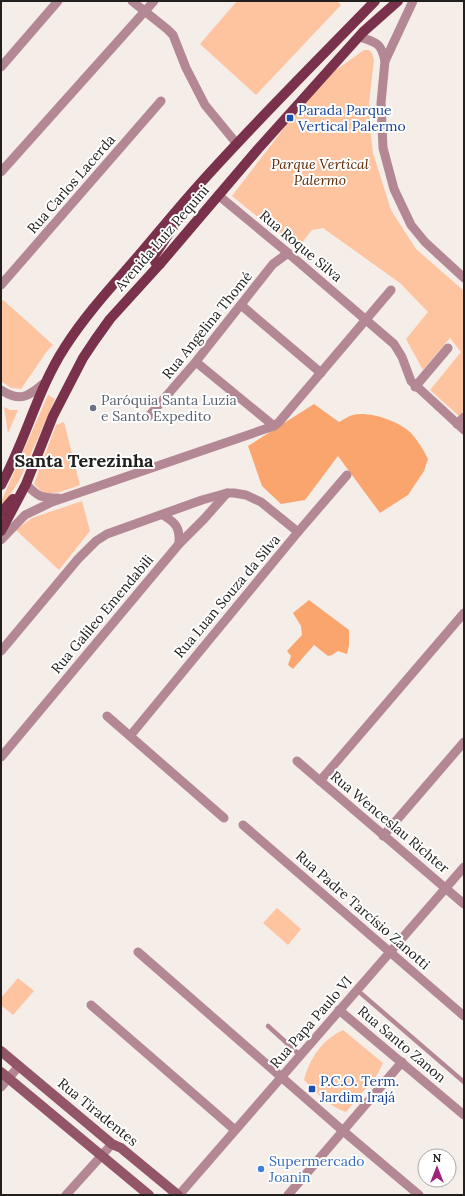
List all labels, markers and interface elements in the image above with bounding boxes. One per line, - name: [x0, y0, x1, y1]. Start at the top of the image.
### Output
- place label: Parada Parque Vertical Palermo: [297, 101, 406, 135]
- marker: Parada Parque Vertical Palermo: [285, 113, 295, 123]
- street label: Rua Carlos Lacerda: [23, 131, 119, 237]
- park label: Parque Vertical Palermo: [271, 155, 369, 189]
- street label: Avenida Luiz Pequini: [110, 181, 213, 295]
- street label: Rua Roque Silva: [256, 206, 346, 286]
- street label: Rua Angelina Thomé: [158, 267, 256, 382]
- place label: Paróquia Santa Luzia e Santo Expedito: [101, 391, 237, 425]
- marker: Paróquia Santa Luzia e Santo Expedito: [88, 403, 98, 413]
- district label: Santa Terezinha: [14, 449, 154, 472]
- street label: Rua Luan Souza da Silva: [170, 531, 284, 661]
- street label: Rua Galileo Emendabili: [47, 551, 157, 677]
- street label: Rua Wenceslau Richter: [327, 767, 453, 877]
- street label: Rua Padre Tarcísio Zanotti: [292, 847, 434, 973]
- street label: Rua Papa Paulo VI: [266, 972, 356, 1072]
- street label: Rua Santo Zanon: [354, 1002, 450, 1087]
- place label: P.C.O. Term. Jardim Irajá: [319, 1072, 399, 1106]
- street label: Rua Tiradentes: [54, 1074, 142, 1150]
- marker: P.C.O. Term. Jardim Irajá: [307, 1084, 317, 1094]
- north arrow: [417, 1148, 457, 1188]
- text: N: [433, 1151, 442, 1165]
- place label: Supermercado Joanin: [268, 1152, 365, 1186]
- marker: Supermercado Joanin: [256, 1164, 266, 1174]

